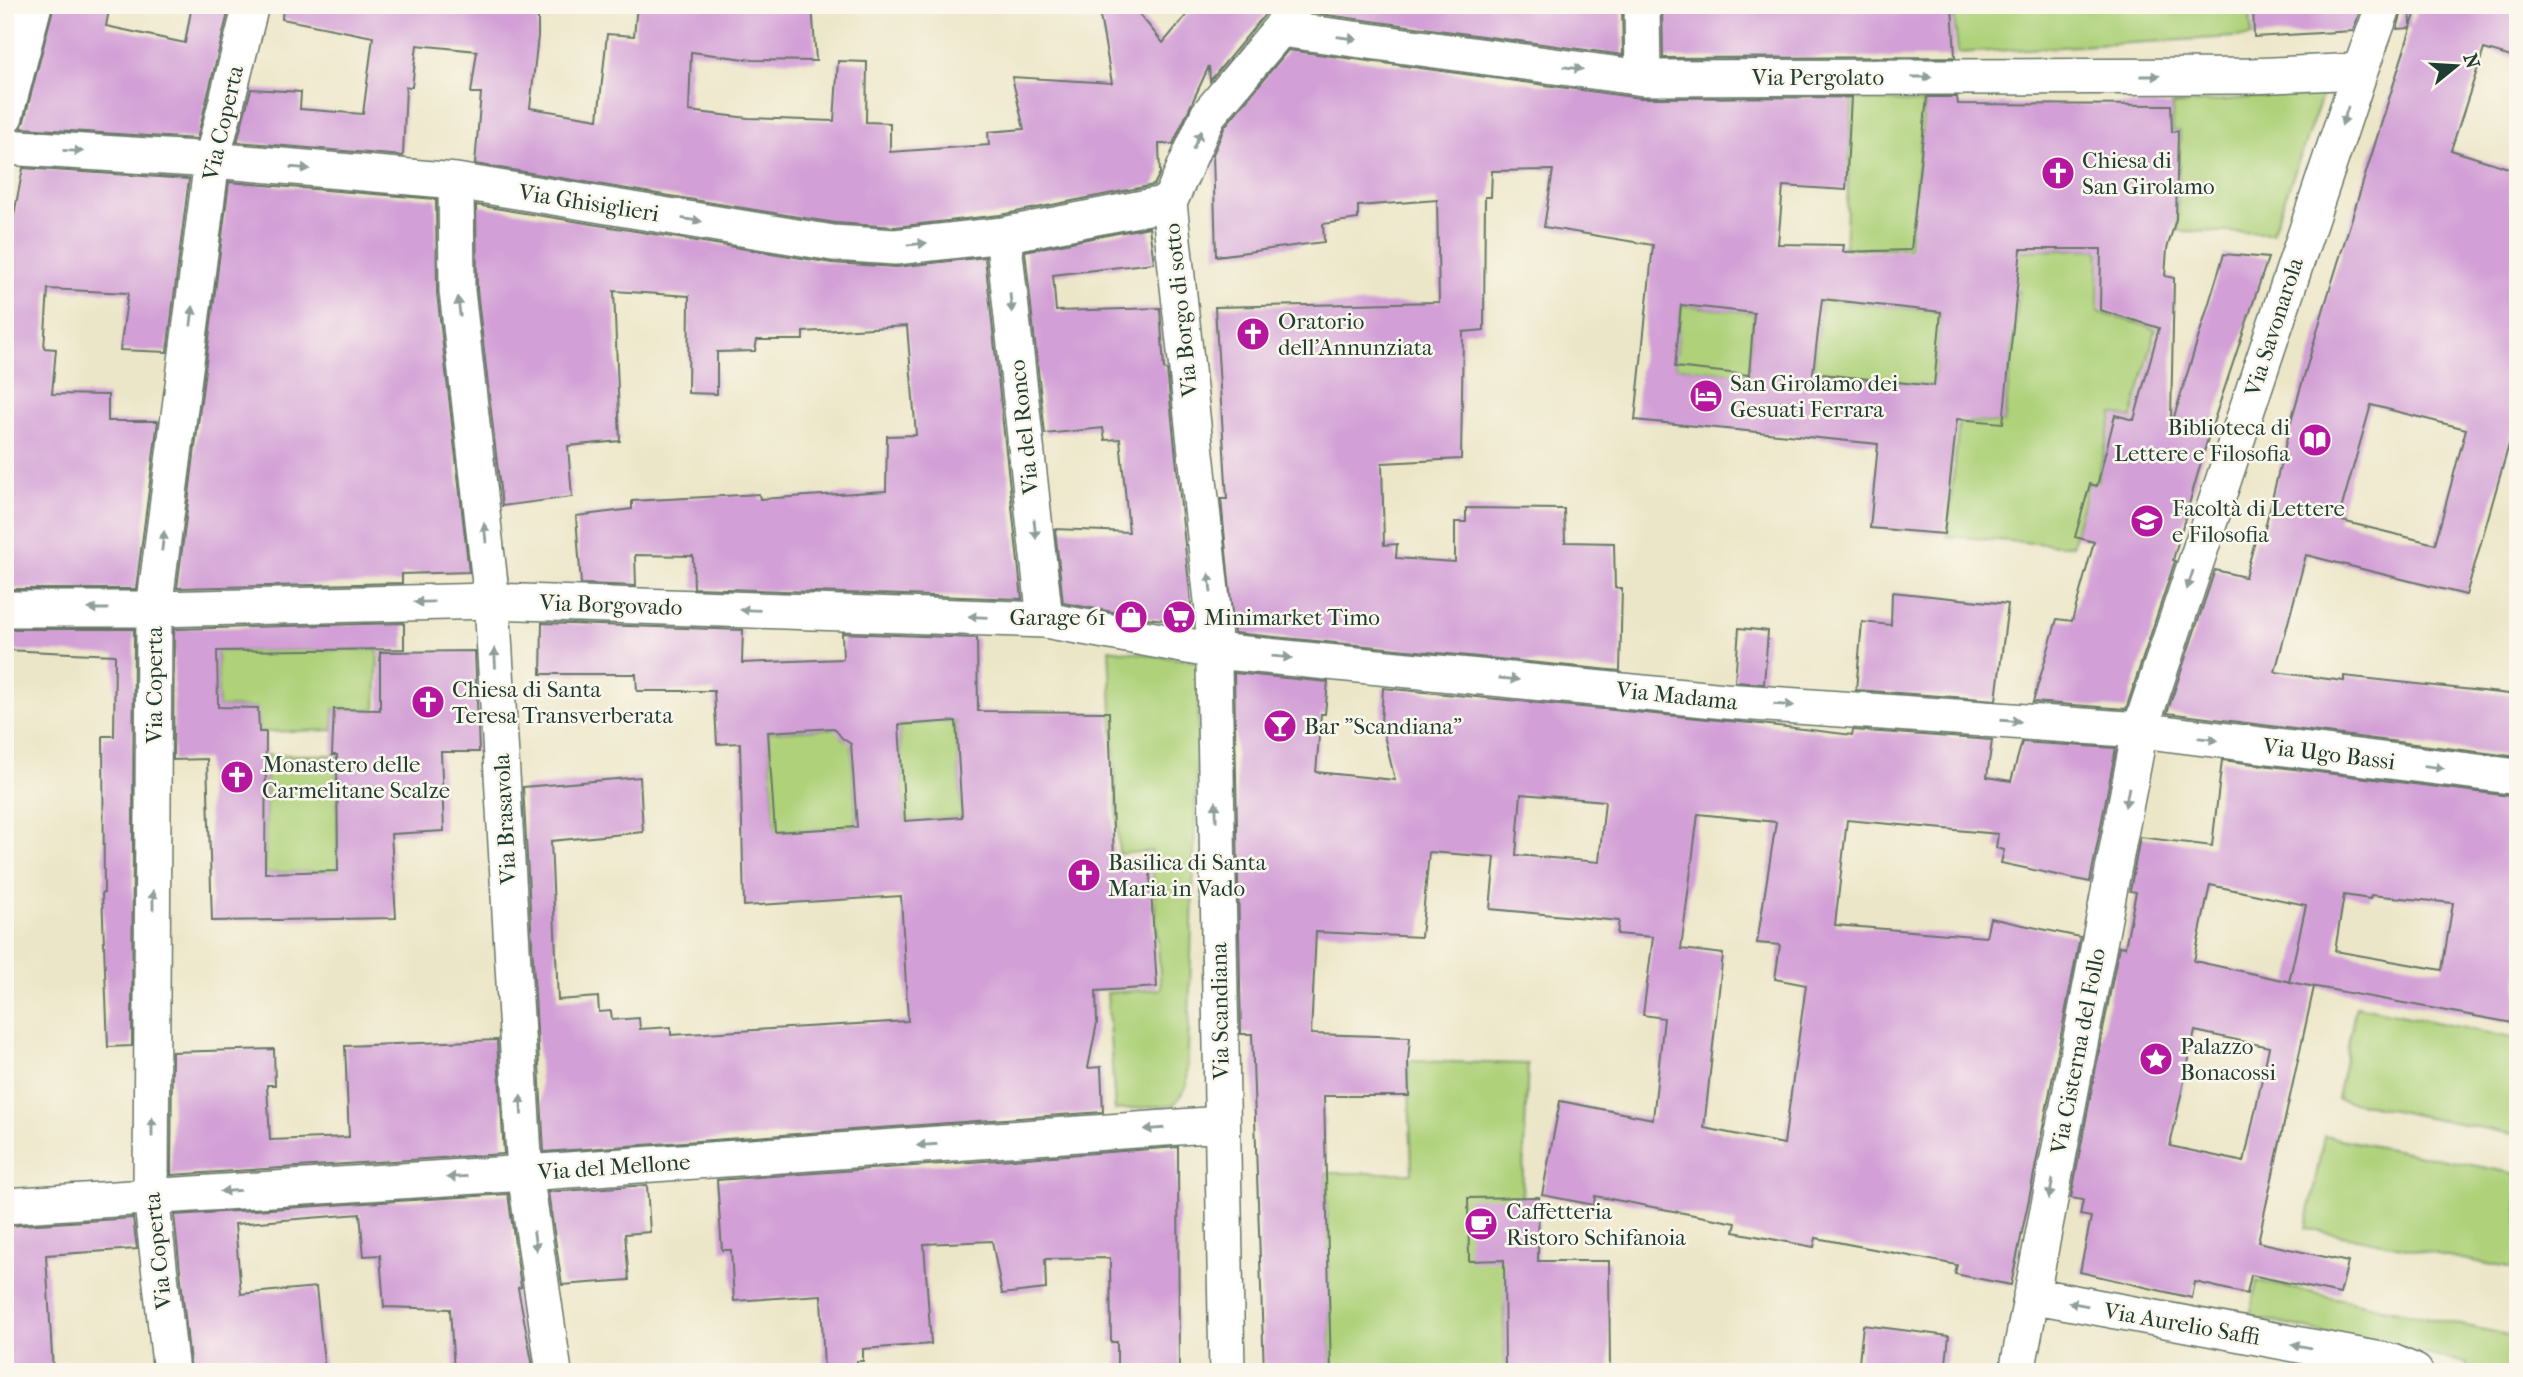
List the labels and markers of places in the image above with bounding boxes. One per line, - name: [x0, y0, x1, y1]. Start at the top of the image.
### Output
- place label: Chiesa di San Girolamo: [2082, 147, 2215, 200]
- church icon: Chiesa di San Girolamo: [2039, 154, 2077, 192]
- place label: Oratorio dell'Annunziata: [1278, 308, 1433, 361]
- church icon: Oratorio dell'Annunziata: [1234, 315, 1272, 353]
- place label: San Girolamo dei Gesuati Ferrara: [1730, 370, 1899, 423]
- hotel icon: San Girolamo dei Gesuati Ferrara: [1687, 377, 1725, 415]
- place label: Biblioteca di Lettere e Filosofia: [2114, 414, 2290, 467]
- library icon: Biblioteca di Lettere e Filosofia: [2296, 421, 2334, 459]
- place label: Facoltà di Lettere e Filosofia: [2172, 495, 2345, 548]
- school or university icon: Facoltà di Lettere e Filosofia: [2128, 502, 2166, 540]
- shop icon: Garage 61: [1112, 598, 1150, 636]
- supermarket icon: Minimarket Timo: [1160, 598, 1198, 636]
- place label: Garage 61: [1010, 604, 1106, 631]
- place label: Minimarket Timo: [1204, 604, 1380, 631]
- place label: Chiesa di Santa Teresa Transverberata: [452, 676, 673, 729]
- church icon: Chiesa di Santa Teresa Transverberata: [409, 683, 447, 721]
- bar icon: Bar "Scandiana": [1261, 707, 1299, 745]
- place label: Bar "Scandiana": [1304, 713, 1462, 740]
- place label: Monastero delle Carmelitane Scalze: [262, 751, 450, 804]
- church icon: Monastero delle Carmelitane Scalze: [218, 758, 256, 796]
- place label: Basilica di Santa Maria in Vado: [1108, 849, 1267, 902]
- church icon: Basilica di Santa Maria in Vado: [1065, 856, 1103, 894]
- place label: Palazzo Bonacossi: [2180, 1033, 2276, 1086]
- place icon: Palazzo Bonacossi: [2137, 1040, 2175, 1078]
- place label: Caffetteria Ristoro Schifanoia: [1506, 1198, 1686, 1251]
- cafe icon: Caffetteria Ristoro Schifanoia: [1462, 1205, 1500, 1243]

